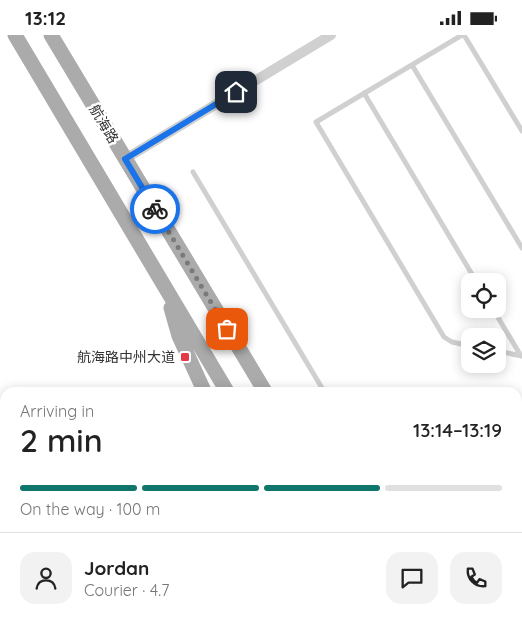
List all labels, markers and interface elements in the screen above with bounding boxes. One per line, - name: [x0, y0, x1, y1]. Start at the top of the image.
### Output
- text: 13:12: [25, 6, 66, 30]
- pin: [215, 71, 257, 113]
- icon: home: [222, 78, 250, 106]
- street label: 航海路: [85, 101, 123, 147]
- courier: [130, 184, 180, 234]
- icon: bike: [141, 195, 169, 223]
- map controls: [461, 273, 506, 373]
- button: locate: [461, 273, 506, 318]
- pin: [206, 308, 248, 350]
- icon: bag: [213, 315, 241, 343]
- button: layers: [461, 328, 506, 373]
- place label: 航海路中州大道: [77, 348, 175, 366]
- marker: 航海路中州大道: [179, 351, 191, 363]
- text: Arriving in: [20, 401, 94, 421]
- text: 13:14–13:19: [413, 418, 502, 442]
- text: 2 min: [20, 420, 103, 460]
- text: On the way · 100 m: [20, 499, 160, 519]
- button: person: [20, 552, 72, 604]
- button: chat: [386, 552, 438, 604]
- button: phone: [450, 552, 502, 604]
- text: Jordan: [84, 556, 149, 580]
- text: Courier · 4.7: [84, 580, 169, 600]

